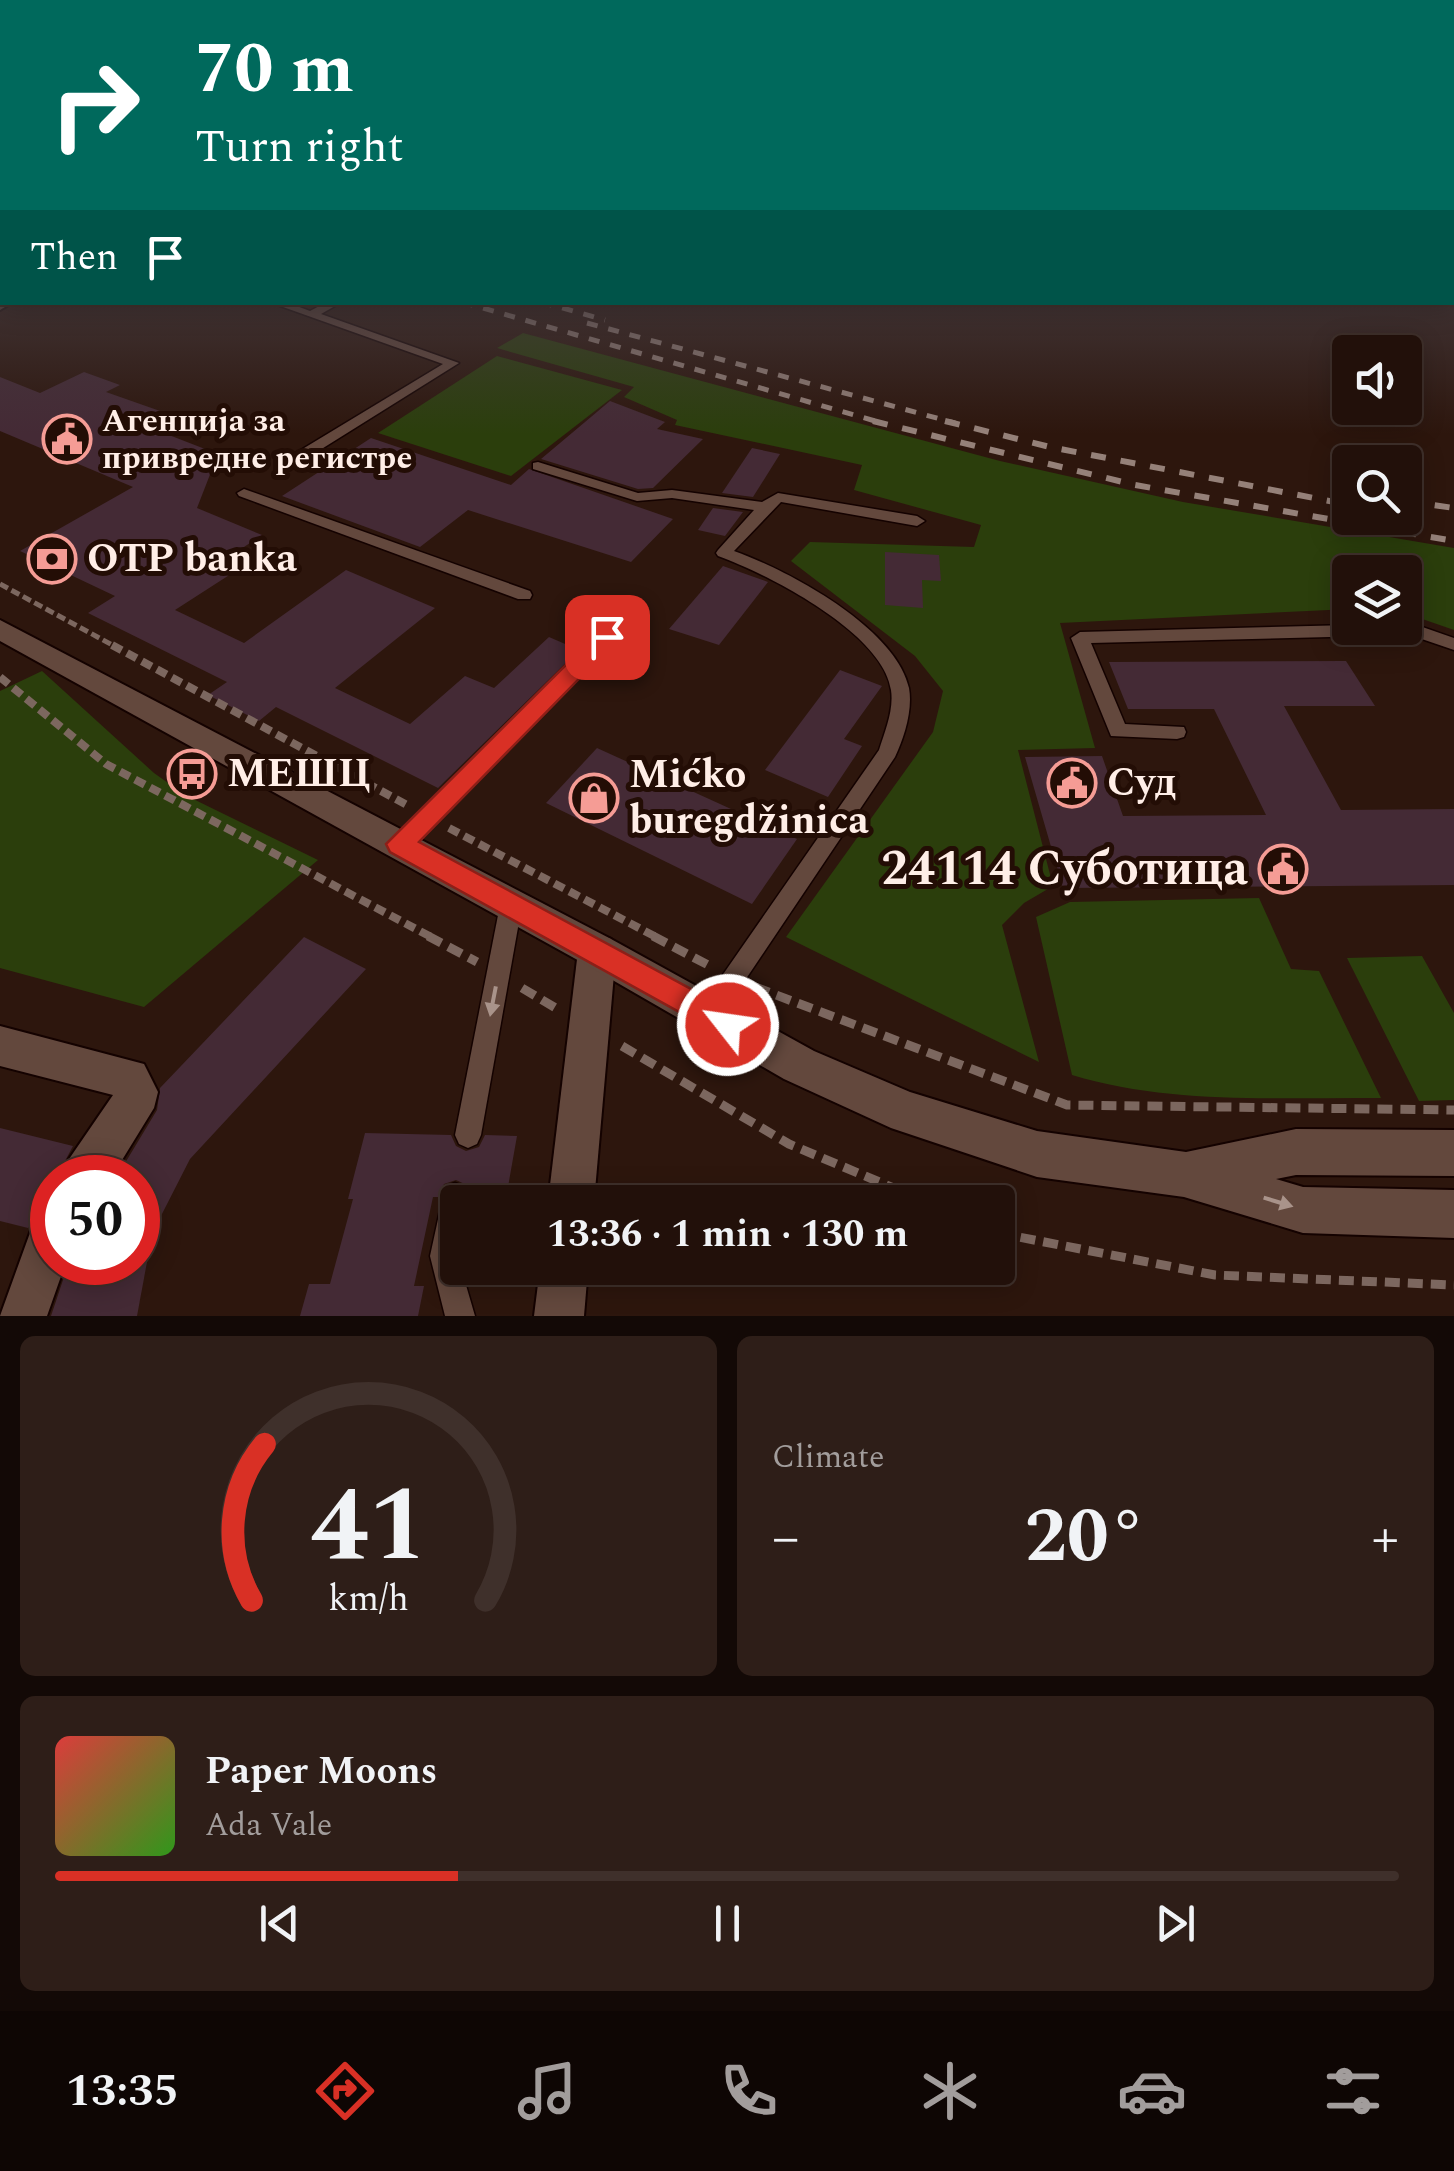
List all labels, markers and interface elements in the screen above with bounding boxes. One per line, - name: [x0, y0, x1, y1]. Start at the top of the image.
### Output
- text: 70 m: [195, 17, 354, 123]
- icon: right: [30, 40, 160, 170]
- text: Turn right: [195, 113, 404, 182]
- text: Then: [30, 229, 118, 287]
- icon: arrive: [138, 230, 193, 285]
- map controls: [1332, 335, 1422, 645]
- button: sound: [1332, 335, 1422, 425]
- place label: Агенција за привредне регистре: [102, 397, 413, 483]
- public building icon: Агенција за привредне регистре: [41, 413, 93, 465]
- button: search: [1332, 445, 1422, 535]
- place label: OTP banka: [87, 529, 298, 590]
- bank icon: OTP banka: [26, 533, 78, 585]
- button: layers: [1332, 555, 1422, 645]
- pin: [565, 595, 650, 680]
- icon: arrive: [580, 610, 635, 665]
- place label: МЕШЦ: [227, 744, 371, 805]
- place label: Mićko buregdžinica: [629, 745, 869, 852]
- bus stop icon: МЕШЦ: [166, 748, 218, 800]
- place label: Суд: [1107, 753, 1176, 814]
- public building icon: Суд: [1046, 757, 1098, 809]
- shop icon: Mićko buregdžinica: [568, 772, 620, 824]
- place label: 24114 Суботица: [881, 833, 1248, 906]
- public building icon: 24114 Суботица: [1257, 843, 1309, 895]
- position arrow: [676, 973, 780, 1077]
- one-way arrow: [485, 986, 501, 1017]
- speed limit sign: 50: [30, 1155, 160, 1285]
- one-way arrow: [1263, 1195, 1294, 1210]
- text: 13:36 · 1 min · 130 m: [547, 1206, 908, 1264]
- text: Climate: [772, 1433, 884, 1482]
- text: 41: [310, 1448, 427, 1606]
- text: 20°: [1025, 1481, 1146, 1595]
- text: −: [772, 1497, 800, 1580]
- text: +: [1371, 1497, 1399, 1580]
- text: km/h: [328, 1572, 409, 1627]
- text: Paper Moons: [205, 1743, 437, 1801]
- text: Ada Vale: [205, 1801, 332, 1850]
- icon: previous: [252, 1896, 307, 1951]
- icon: pause: [700, 1896, 755, 1951]
- icon: next: [1148, 1896, 1203, 1951]
- icon: directions: [310, 2056, 380, 2126]
- icon: music: [512, 2056, 582, 2126]
- icon: phone: [714, 2056, 784, 2126]
- icon: climate: [915, 2056, 985, 2126]
- icon: car: [1117, 2056, 1187, 2126]
- icon: filters: [1318, 2056, 1388, 2126]
- text: 13:35: [66, 2057, 179, 2126]

